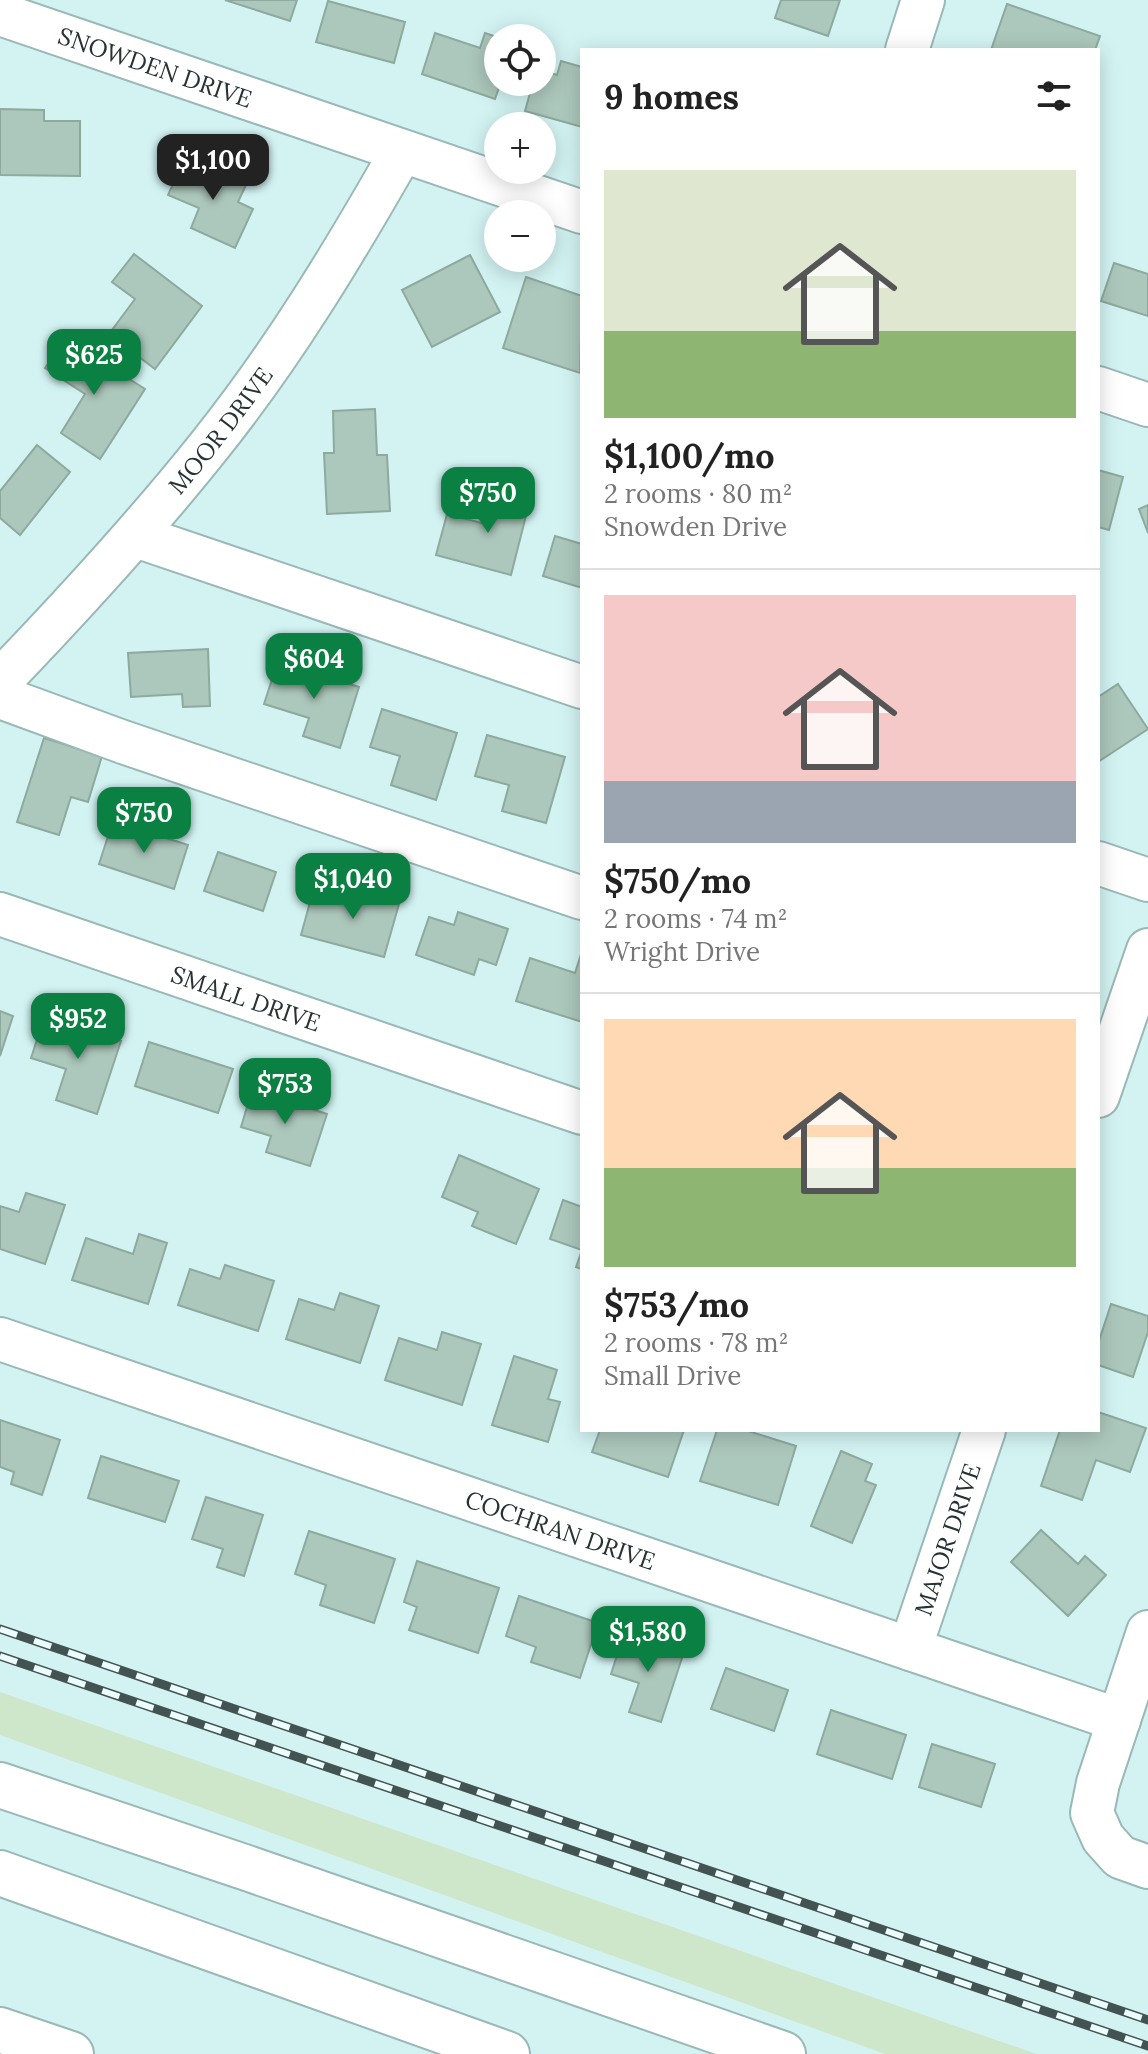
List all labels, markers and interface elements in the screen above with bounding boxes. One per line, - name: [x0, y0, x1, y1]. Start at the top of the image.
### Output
- street label: SNOWDEN DRIVE: [54, 19, 256, 114]
- map controls: [484, 24, 556, 272]
- button: locate: [484, 24, 556, 96]
- icon: filters: [1032, 74, 1076, 118]
- text: 9 homes: [604, 75, 739, 118]
- button: +: [484, 112, 556, 184]
- pin: $1,100: [148, 134, 278, 202]
- text: $1,100: [175, 143, 251, 176]
- button: −: [484, 200, 556, 272]
- icon: home: [768, 222, 912, 366]
- pin: $625: [47, 329, 141, 397]
- text: $625: [65, 338, 123, 371]
- street label: MOOR DRIVE: [161, 361, 279, 500]
- text: $1,100/mo: [604, 434, 774, 477]
- pin: $750: [441, 467, 535, 535]
- text: $750: [459, 476, 517, 509]
- text: 2 rooms · 80 m²: [604, 477, 793, 510]
- text: Snowden Drive: [604, 510, 787, 543]
- pin: $604: [267, 633, 361, 701]
- text: $604: [284, 642, 345, 675]
- icon: home: [768, 647, 912, 791]
- pin: $750: [97, 787, 191, 855]
- text: $750: [115, 796, 173, 829]
- pin: $1,040: [288, 853, 418, 921]
- text: $750/mo: [604, 859, 751, 902]
- text: $1,040: [313, 862, 393, 895]
- text: 2 rooms · 74 m²: [604, 902, 788, 935]
- text: Wright Drive: [604, 935, 760, 968]
- street label: SMALL DRIVE: [167, 958, 325, 1038]
- pin: $952: [31, 993, 125, 1061]
- text: $952: [49, 1002, 107, 1035]
- pin: $753: [238, 1058, 332, 1126]
- text: $753: [257, 1067, 313, 1100]
- icon: home: [768, 1071, 912, 1215]
- text: $753/mo: [604, 1283, 749, 1326]
- text: 2 rooms · 78 m²: [604, 1326, 788, 1359]
- text: Small Drive: [604, 1359, 741, 1392]
- street label: MAJOR DRIVE: [907, 1459, 987, 1619]
- street label: COCHRAN DRIVE: [461, 1483, 659, 1576]
- pin: $1,580: [583, 1606, 713, 1674]
- text: $1,580: [609, 1615, 687, 1648]

